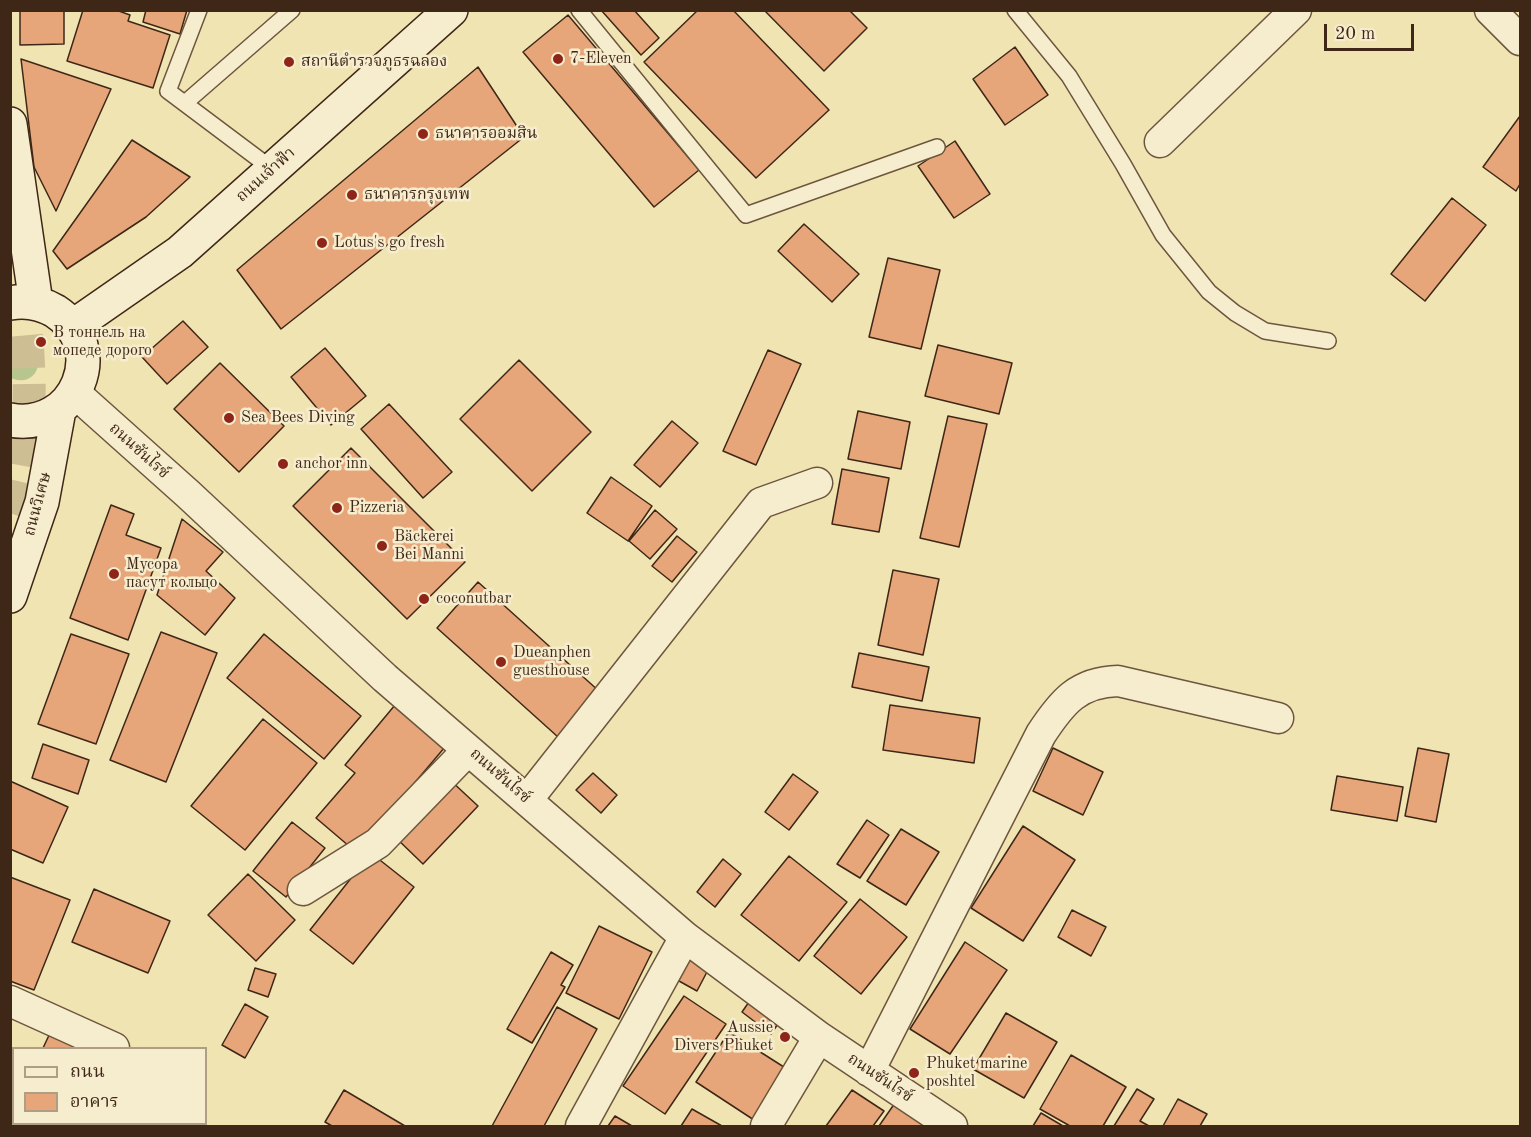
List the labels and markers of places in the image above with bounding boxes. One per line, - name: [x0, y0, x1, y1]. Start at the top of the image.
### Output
- place label: 7-Eleven: [570, 49, 632, 69]
- place label: สถานีตำรวจภูธรฉลอง: [301, 52, 447, 72]
- marker: 7-Eleven: [551, 52, 565, 66]
- marker: สถานีตำรวจภูธรฉลอง: [282, 55, 296, 69]
- place label: ธนาคารออมสิน: [435, 124, 537, 144]
- marker: ธนาคารออมสิน: [416, 127, 430, 141]
- place label: ธนาคารกรุงเทพ: [364, 185, 470, 205]
- marker: ธนาคารกรุงเทพ: [345, 188, 359, 202]
- place label: Lotus's go fresh: [334, 233, 445, 253]
- marker: Lotus's go fresh: [315, 236, 329, 250]
- place label: В тоннель на мопеде дорого: [53, 323, 152, 361]
- marker: В тоннель на мопеде дорого: [34, 335, 48, 349]
- place label: Sea Bees Diving: [241, 408, 355, 428]
- marker: Sea Bees Diving: [222, 411, 236, 425]
- place label: anchor inn: [295, 454, 368, 474]
- marker: anchor inn: [276, 457, 290, 471]
- place label: Pizzeria: [349, 498, 404, 518]
- marker: Pizzeria: [330, 501, 344, 515]
- place label: Bäckerei Bei Manni: [394, 527, 464, 565]
- marker: Bäckerei Bei Manni: [375, 539, 389, 553]
- place label: Мусора пасут кольцо: [126, 555, 218, 593]
- marker: Мусора пасут кольцо: [107, 567, 121, 581]
- place label: coconutbar: [436, 589, 511, 609]
- marker: coconutbar: [417, 592, 431, 606]
- place label: Dueanphen guesthouse: [513, 643, 591, 681]
- marker: Dueanphen guesthouse: [494, 655, 508, 669]
- place label: Aussie Divers Phuket: [674, 1018, 773, 1056]
- marker: Aussie Divers Phuket: [778, 1030, 792, 1044]
- place label: Phuket marine poshtel: [926, 1054, 1027, 1092]
- marker: Phuket marine poshtel: [907, 1066, 921, 1080]

